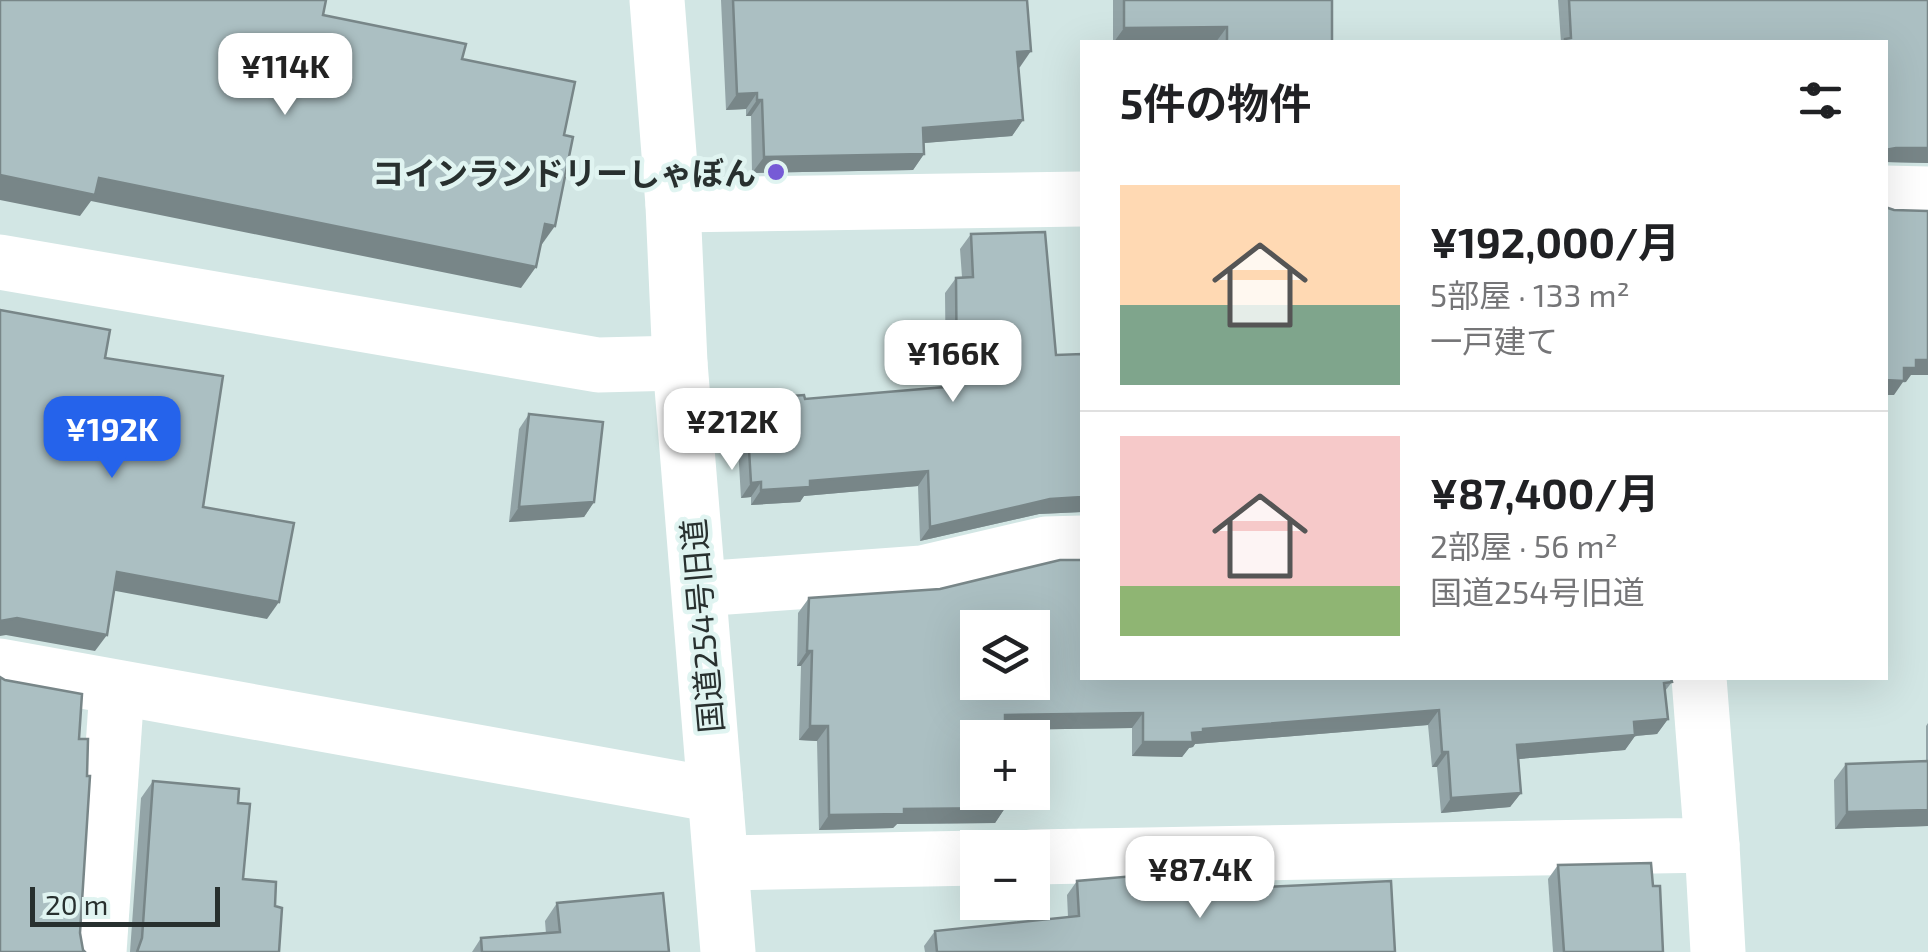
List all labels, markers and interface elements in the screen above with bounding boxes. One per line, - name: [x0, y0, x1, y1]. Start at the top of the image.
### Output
- pin: ¥114K: [215, 33, 355, 118]
- text: ¥114K: [240, 46, 330, 84]
- icon: filters: [1793, 73, 1848, 128]
- text: 5件の物件: [1120, 77, 1311, 127]
- place label: コインランドリーしゃぼん: [372, 153, 756, 191]
- marker: コインランドリーしゃぼん: [765, 161, 787, 183]
- text: ¥192,000/月: [1430, 216, 1680, 266]
- icon: home: [1200, 225, 1320, 345]
- text: 5部屋 · 133 m²: [1430, 275, 1630, 313]
- pin: ¥166K: [883, 320, 1023, 405]
- text: 一戸建て: [1430, 321, 1558, 359]
- text: ¥166K: [906, 333, 1000, 371]
- pin: ¥212K: [662, 388, 802, 473]
- pin: ¥192K: [42, 396, 182, 481]
- text: ¥212K: [686, 401, 778, 439]
- text: ¥192K: [66, 409, 158, 447]
- text: ¥87,400/月: [1430, 467, 1659, 517]
- icon: home: [1200, 476, 1320, 596]
- street label: 国道254号旧道: [673, 517, 729, 735]
- text: 2部屋 · 56 m²: [1430, 526, 1618, 564]
- text: 国道254号旧道: [1430, 572, 1645, 610]
- map controls: [960, 610, 1050, 920]
- button: layers: [960, 610, 1050, 700]
- button: +: [960, 720, 1050, 810]
- button: −: [960, 830, 1050, 920]
- pin: ¥87.4K: [1119, 836, 1281, 921]
- text: ¥87.4K: [1147, 849, 1253, 887]
- scale bar: [30, 882, 220, 926]
- text: 20 m: [45, 887, 108, 921]

